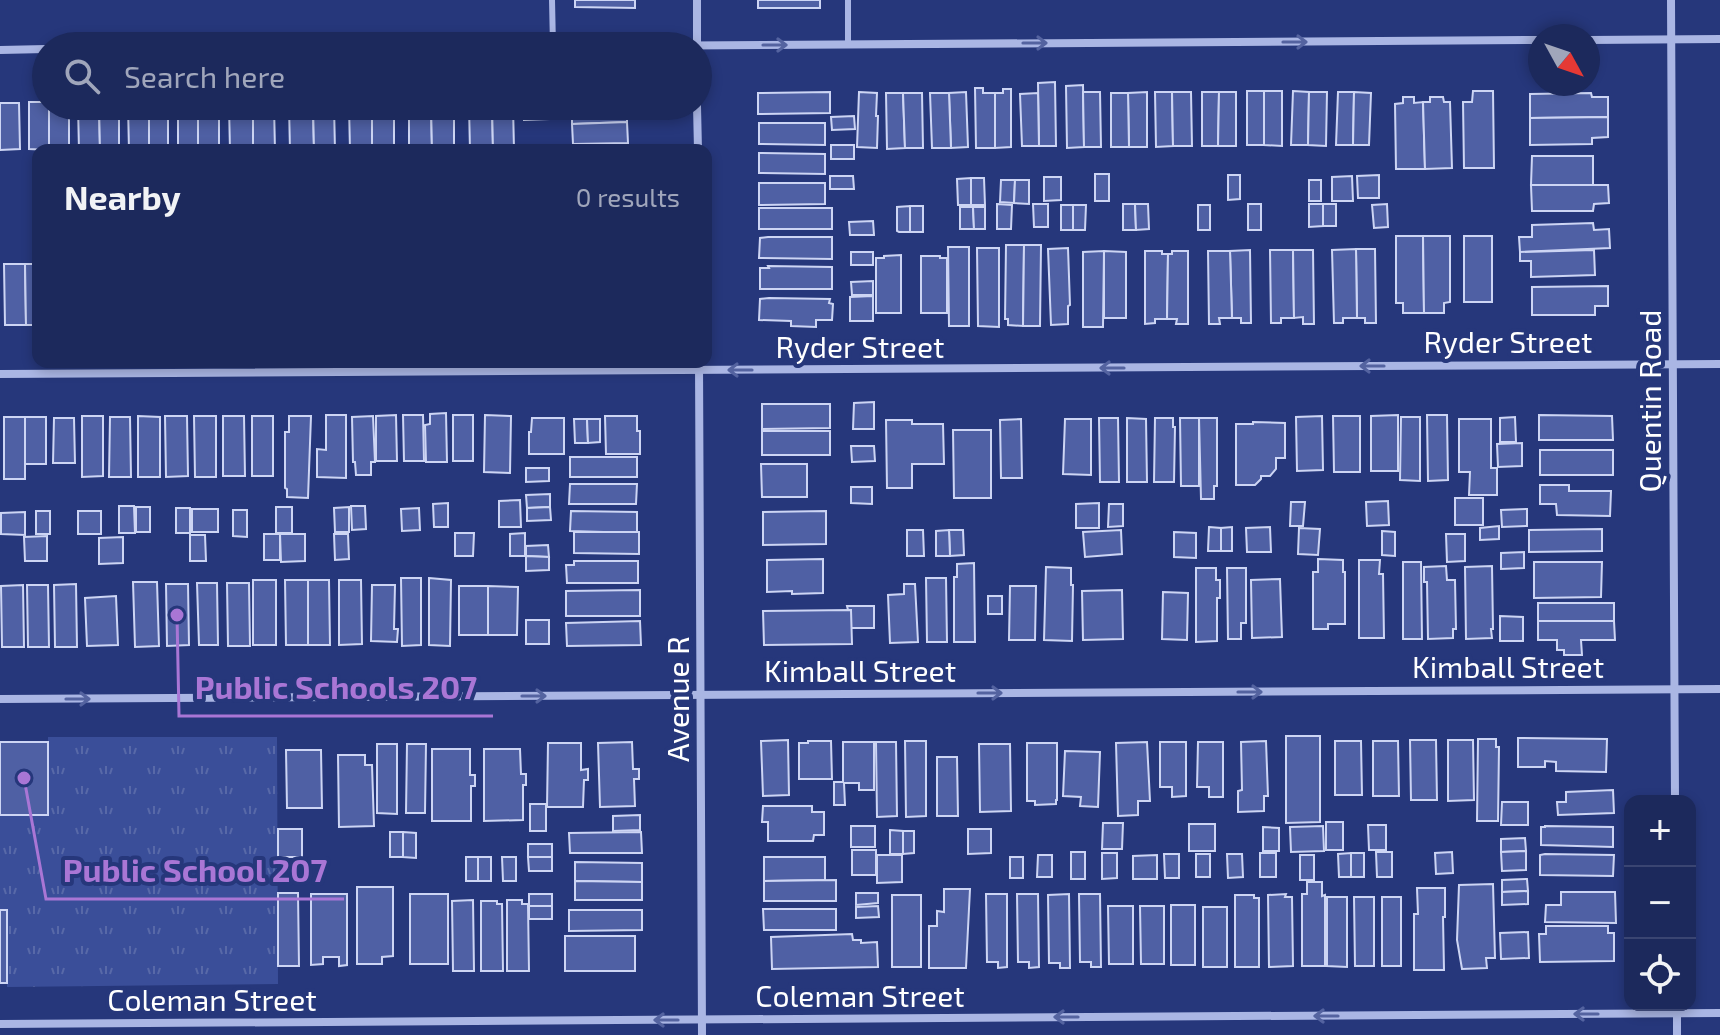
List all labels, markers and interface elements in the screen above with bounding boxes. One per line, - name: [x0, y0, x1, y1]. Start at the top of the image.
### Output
- north arrow: [1528, 24, 1600, 96]
- search box: [32, 32, 712, 120]
- one-way arrow: [1281, 34, 1308, 50]
- one-way arrow: [1021, 35, 1048, 51]
- one-way arrow: [761, 37, 788, 53]
- icon: search: [60, 54, 104, 98]
- text: Search here: [124, 58, 285, 94]
- text: Nearby: [64, 176, 181, 217]
- text: 0 results: [576, 181, 680, 212]
- street label: Quentin Road: [1631, 310, 1667, 492]
- street label: Ryder Street: [1423, 323, 1593, 359]
- street label: Ryder Street: [775, 328, 945, 364]
- one-way arrow: [1359, 358, 1386, 374]
- one-way arrow: [1099, 360, 1126, 376]
- one-way arrow: [727, 362, 754, 378]
- street label: Avenue R: [659, 636, 695, 762]
- street label: Kimball Street: [1412, 648, 1604, 684]
- street label: Kimball Street: [764, 652, 956, 688]
- callout: Public Schools 207: [179, 660, 493, 716]
- text: Public Schools 207: [195, 667, 477, 705]
- one-way arrow: [1236, 684, 1263, 700]
- one-way arrow: [976, 685, 1003, 701]
- one-way arrow: [520, 688, 547, 704]
- one-way arrow: [64, 691, 91, 707]
- map controls: [1624, 795, 1696, 1011]
- button: +: [1624, 795, 1696, 867]
- callout: Public School 207: [46, 843, 344, 899]
- text: Public School 207: [63, 850, 327, 888]
- button: −: [1624, 867, 1696, 939]
- button: locate: [1624, 939, 1696, 1011]
- street label: Coleman Street: [755, 977, 965, 1013]
- street label: Coleman Street: [107, 981, 317, 1017]
- one-way arrow: [1573, 1006, 1600, 1022]
- one-way arrow: [1313, 1008, 1340, 1024]
- one-way arrow: [1053, 1010, 1080, 1025]
- one-way arrow: [653, 1012, 680, 1028]

